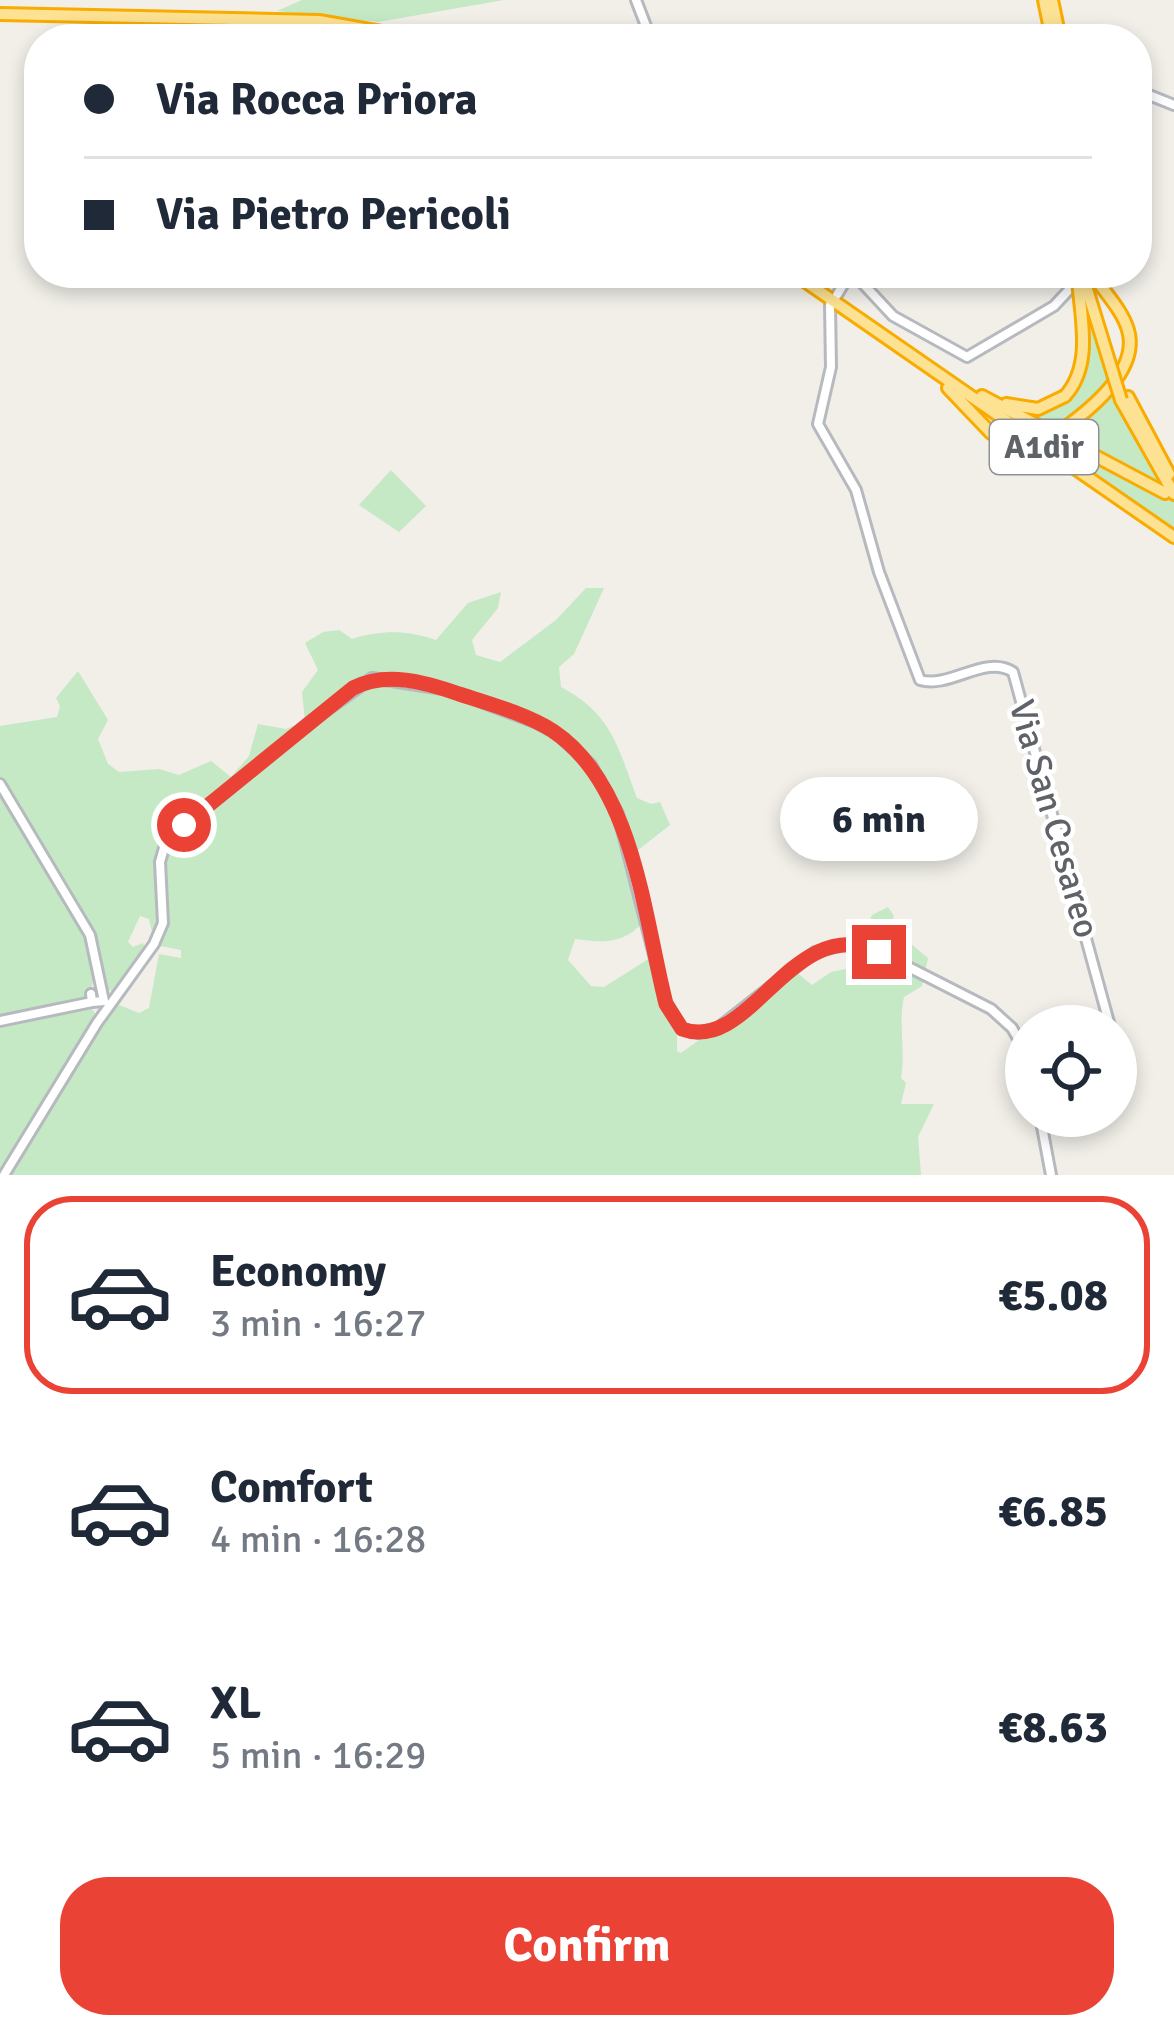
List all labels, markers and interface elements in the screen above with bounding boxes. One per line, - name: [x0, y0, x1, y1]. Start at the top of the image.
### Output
- text: Via Rocca Priora: [156, 72, 478, 127]
- text: Via Pietro Pericoli: [156, 187, 511, 242]
- road number: A1dir: [990, 420, 1098, 474]
- street label: Via San Cesareo: [999, 695, 1109, 943]
- callout: 6 min: [780, 778, 978, 862]
- text: 6 min: [832, 795, 926, 843]
- route start: [157, 798, 211, 852]
- route end: [852, 925, 906, 979]
- map controls: [1005, 1005, 1137, 1137]
- button: locate: [1005, 1005, 1137, 1137]
- icon: car: [66, 1241, 174, 1349]
- text: Economy: [210, 1244, 386, 1299]
- text: €5.08: [998, 1268, 1108, 1323]
- text: 3 min · 16:27: [210, 1299, 426, 1347]
- icon: car: [66, 1457, 174, 1565]
- text: Comfort: [210, 1460, 373, 1515]
- text: €6.85: [998, 1484, 1108, 1539]
- text: 4 min · 16:28: [210, 1515, 426, 1563]
- icon: car: [66, 1673, 174, 1781]
- text: XL: [210, 1676, 261, 1731]
- text: €8.63: [998, 1700, 1108, 1755]
- text: 5 min · 16:29: [210, 1731, 426, 1779]
- button: Confirm: [60, 1877, 1114, 2015]

